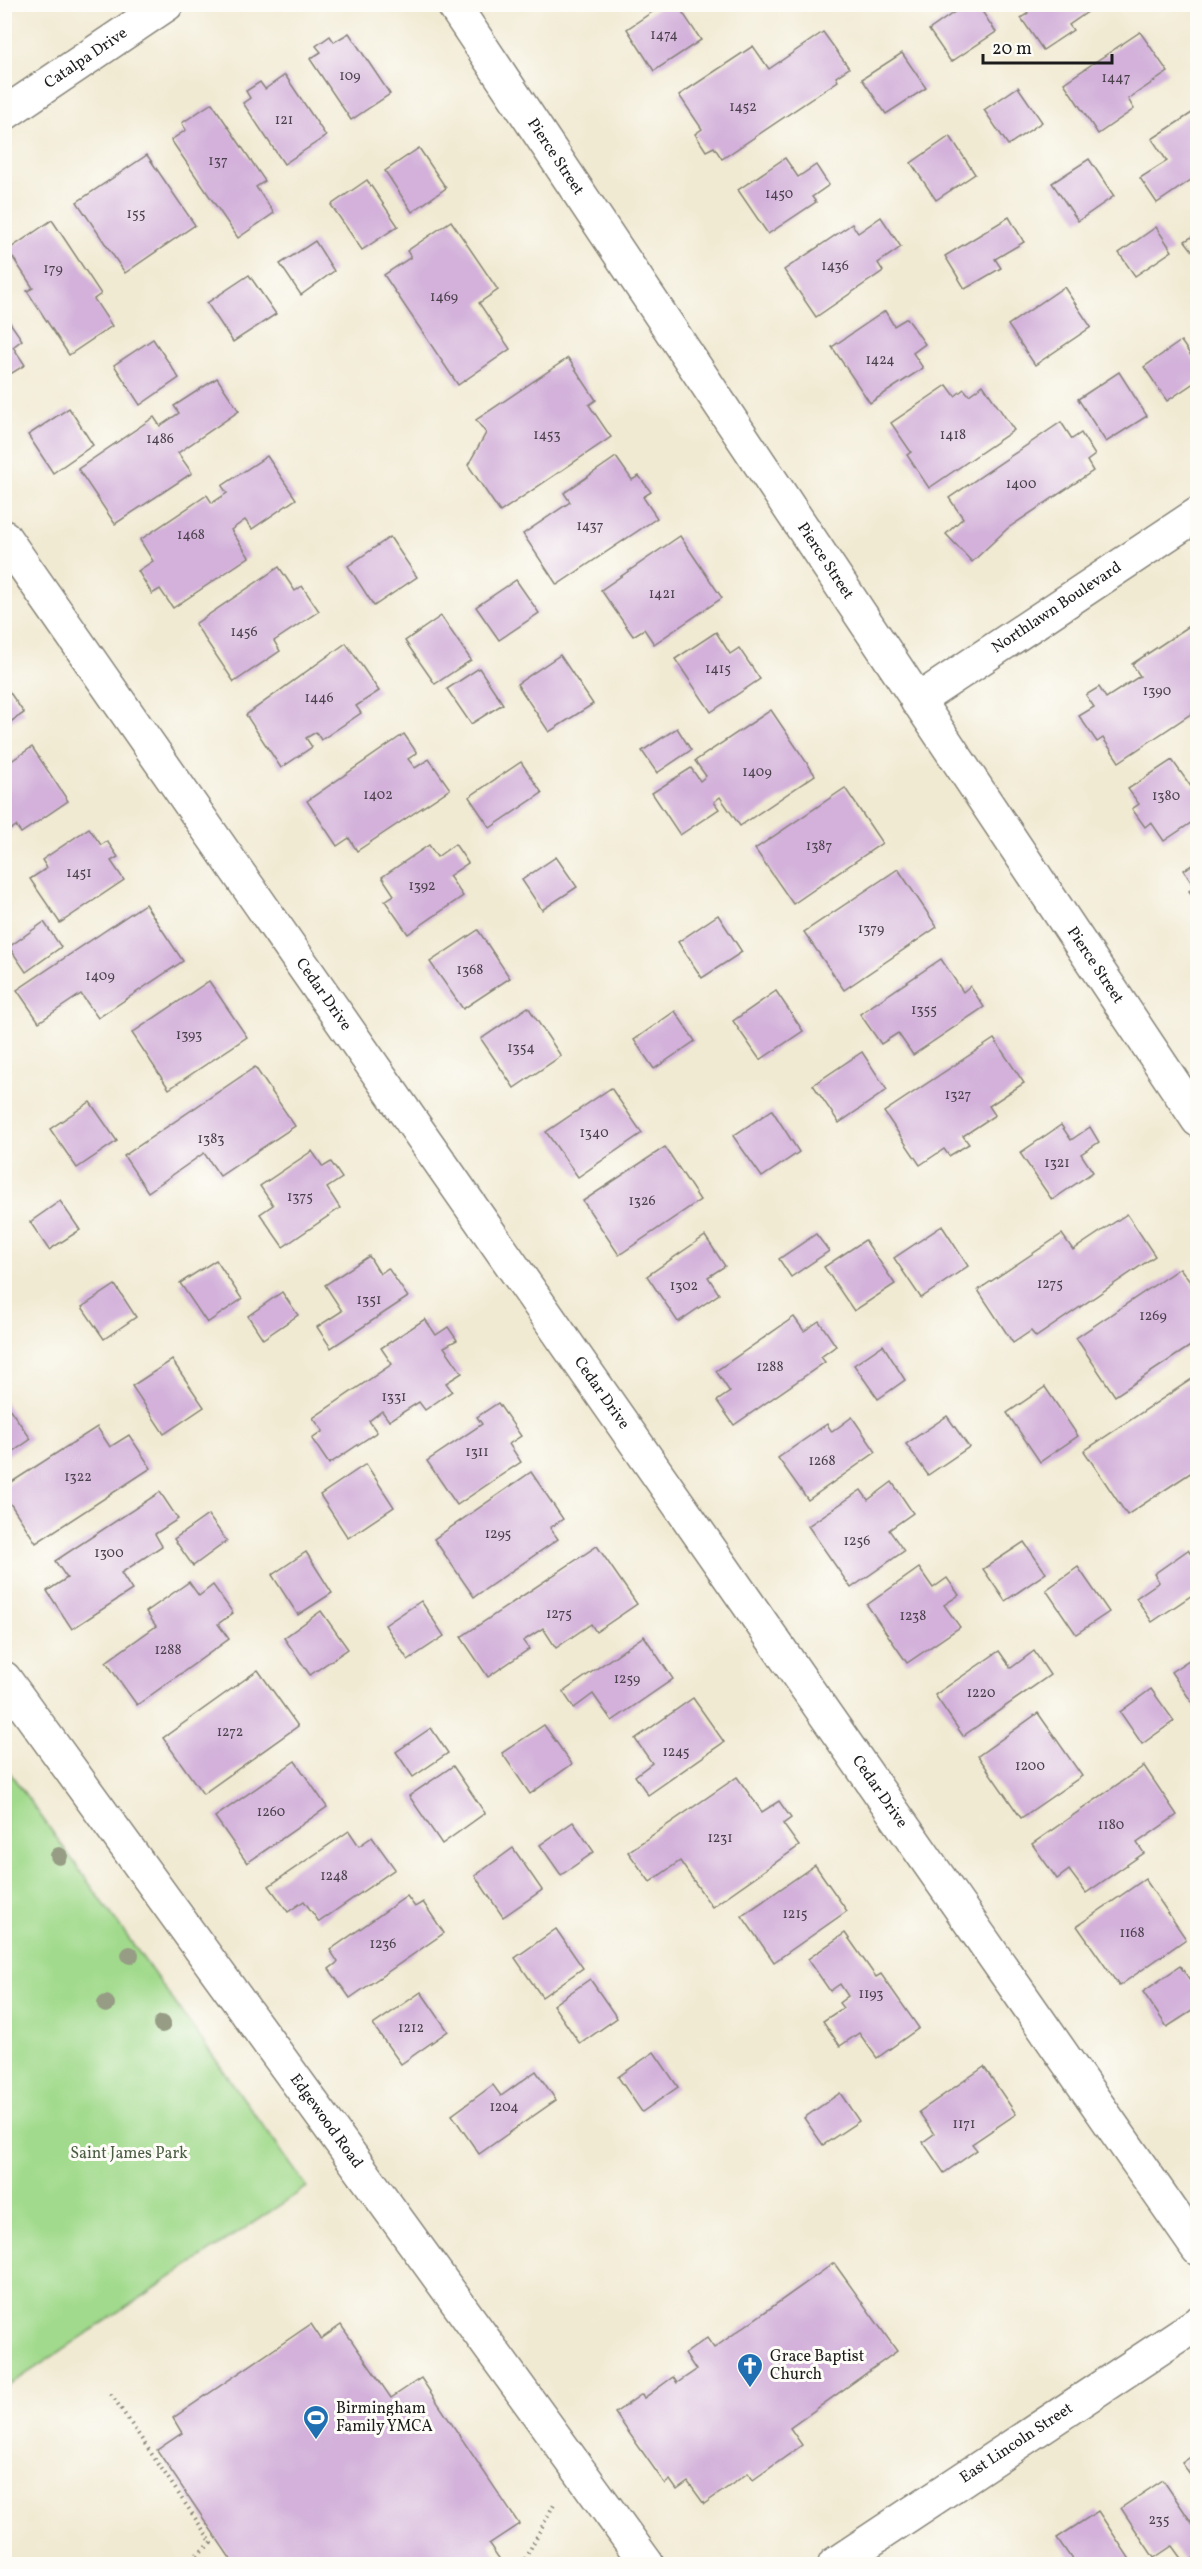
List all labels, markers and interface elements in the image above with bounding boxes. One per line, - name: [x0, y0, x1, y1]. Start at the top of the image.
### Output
- street label: Catalpa Drive: [40, 23, 132, 95]
- house number: 1474: [650, 26, 678, 45]
- scale bar: [983, 27, 1112, 65]
- text: 20 m: [992, 37, 1032, 62]
- house number: 109: [339, 67, 361, 86]
- house number: 1447: [1102, 69, 1131, 88]
- house number: 1452: [729, 98, 757, 117]
- house number: 121: [275, 111, 293, 130]
- street label: Pierce Street: [521, 114, 589, 200]
- house number: 137: [208, 152, 228, 171]
- house number: 1450: [765, 185, 793, 204]
- house number: 155: [127, 205, 145, 224]
- house number: 1436: [821, 257, 849, 276]
- house number: 179: [43, 260, 63, 279]
- house number: 1469: [430, 288, 458, 307]
- house number: 1424: [865, 351, 895, 370]
- house number: 1453: [533, 426, 561, 445]
- house number: 1418: [940, 426, 966, 445]
- house number: 1486: [146, 430, 174, 449]
- house number: 1400: [1006, 475, 1036, 494]
- house number: 1437: [576, 517, 604, 536]
- street label: Pierce Street: [791, 518, 859, 604]
- house number: 1468: [177, 526, 205, 545]
- street label: Northlawn Boulevard: [988, 557, 1126, 659]
- house number: 1421: [649, 585, 675, 604]
- house number: 1456: [230, 623, 258, 642]
- house number: 1415: [705, 660, 731, 679]
- house number: 1390: [1143, 682, 1171, 701]
- house number: 1446: [304, 689, 334, 708]
- house number: 1409: [742, 763, 772, 782]
- house number: 1402: [363, 786, 393, 805]
- house number: 1380: [1152, 787, 1180, 806]
- house number: 1387: [806, 837, 832, 856]
- house number: 1451: [66, 864, 92, 883]
- house number: 1392: [408, 877, 436, 896]
- house number: 1379: [858, 920, 884, 939]
- street label: Pierce Street: [1061, 923, 1129, 1009]
- street label: Cedar Drive: [290, 954, 356, 1035]
- house number: 1368: [457, 961, 483, 980]
- house number: 1409: [85, 967, 115, 986]
- house number: 1355: [911, 1001, 937, 1020]
- house number: 1393: [176, 1026, 202, 1045]
- house number: 1354: [507, 1039, 535, 1058]
- house number: 1327: [945, 1086, 971, 1105]
- house number: 1340: [579, 1124, 609, 1143]
- house number: 1383: [198, 1130, 224, 1149]
- house number: 1321: [1044, 1154, 1070, 1173]
- house number: 1375: [287, 1188, 313, 1207]
- house number: 1326: [628, 1192, 656, 1211]
- house number: 1275: [1037, 1275, 1063, 1294]
- house number: 1302: [670, 1277, 698, 1296]
- house number: 1351: [357, 1291, 381, 1310]
- house number: 1269: [1139, 1307, 1167, 1326]
- street label: Cedar Drive: [568, 1353, 634, 1434]
- house number: 1288: [756, 1358, 784, 1377]
- house number: 1331: [381, 1388, 407, 1407]
- house number: 1311: [465, 1443, 489, 1462]
- house number: 1268: [808, 1452, 836, 1471]
- house number: 1322: [64, 1468, 92, 1487]
- house number: 1295: [485, 1525, 511, 1544]
- house number: 1256: [844, 1532, 870, 1551]
- house number: 1300: [94, 1544, 124, 1563]
- house number: 1275: [546, 1605, 572, 1624]
- house number: 1238: [900, 1607, 926, 1626]
- house number: 1288: [154, 1641, 182, 1660]
- house number: 1259: [614, 1670, 640, 1689]
- house number: 1220: [967, 1684, 995, 1703]
- house number: 1272: [217, 1723, 243, 1742]
- house number: 1245: [662, 1743, 690, 1762]
- street label: Cedar Drive: [846, 1751, 912, 1833]
- house number: 1200: [1015, 1757, 1045, 1776]
- house number: 1260: [257, 1803, 285, 1822]
- house number: 1180: [1098, 1816, 1124, 1835]
- house number: 1231: [707, 1829, 733, 1848]
- house number: 1248: [320, 1867, 348, 1886]
- house number: 1215: [782, 1905, 808, 1924]
- house number: 1168: [1119, 1924, 1145, 1943]
- house number: 1236: [370, 1935, 396, 1954]
- house number: 1193: [858, 1985, 884, 2004]
- house number: 1212: [398, 2019, 424, 2038]
- street label: Edgewood Road: [284, 2070, 368, 2173]
- house number: 1204: [489, 2098, 519, 2117]
- house number: 1171: [952, 2115, 976, 2134]
- park label: Saint James Park: [70, 2143, 188, 2165]
- place label: Grace Baptist Church: [770, 2346, 865, 2386]
- church icon: Grace Baptist Church: [735, 2351, 765, 2389]
- place label: Birmingham Family YMCA: [336, 2398, 433, 2438]
- street label: East Lincoln Street: [956, 2398, 1078, 2489]
- sports icon: Birmingham Family YMCA: [301, 2403, 331, 2441]
- house number: 235: [1148, 2511, 1170, 2530]

